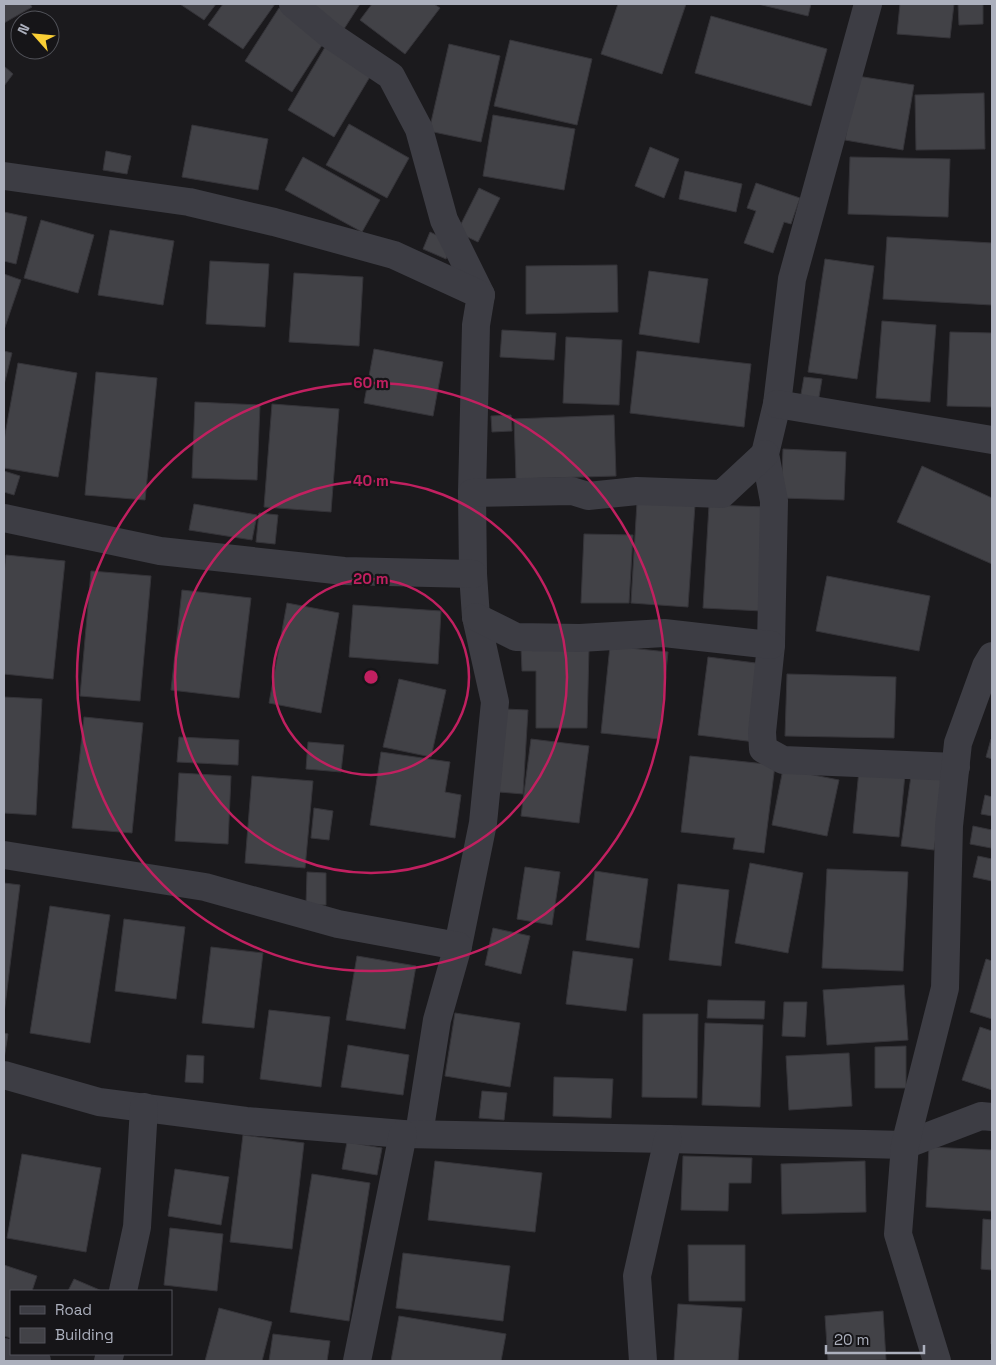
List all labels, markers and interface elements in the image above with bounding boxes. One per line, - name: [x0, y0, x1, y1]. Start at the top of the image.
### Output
- north arrow: [10, 10, 60, 60]
- text: N: [13, 21, 34, 37]
- text: 60 m: [353, 373, 389, 392]
- text: 40 m: [353, 471, 389, 490]
- text: 20 m: [353, 569, 389, 588]
- centre of rings: [362, 668, 380, 686]
- legend: [10, 1290, 172, 1355]
- text: Road: [55, 1300, 92, 1319]
- scale bar: [826, 1322, 924, 1354]
- text: Building: [55, 1325, 114, 1344]
- text: 20 m: [834, 1330, 869, 1349]

